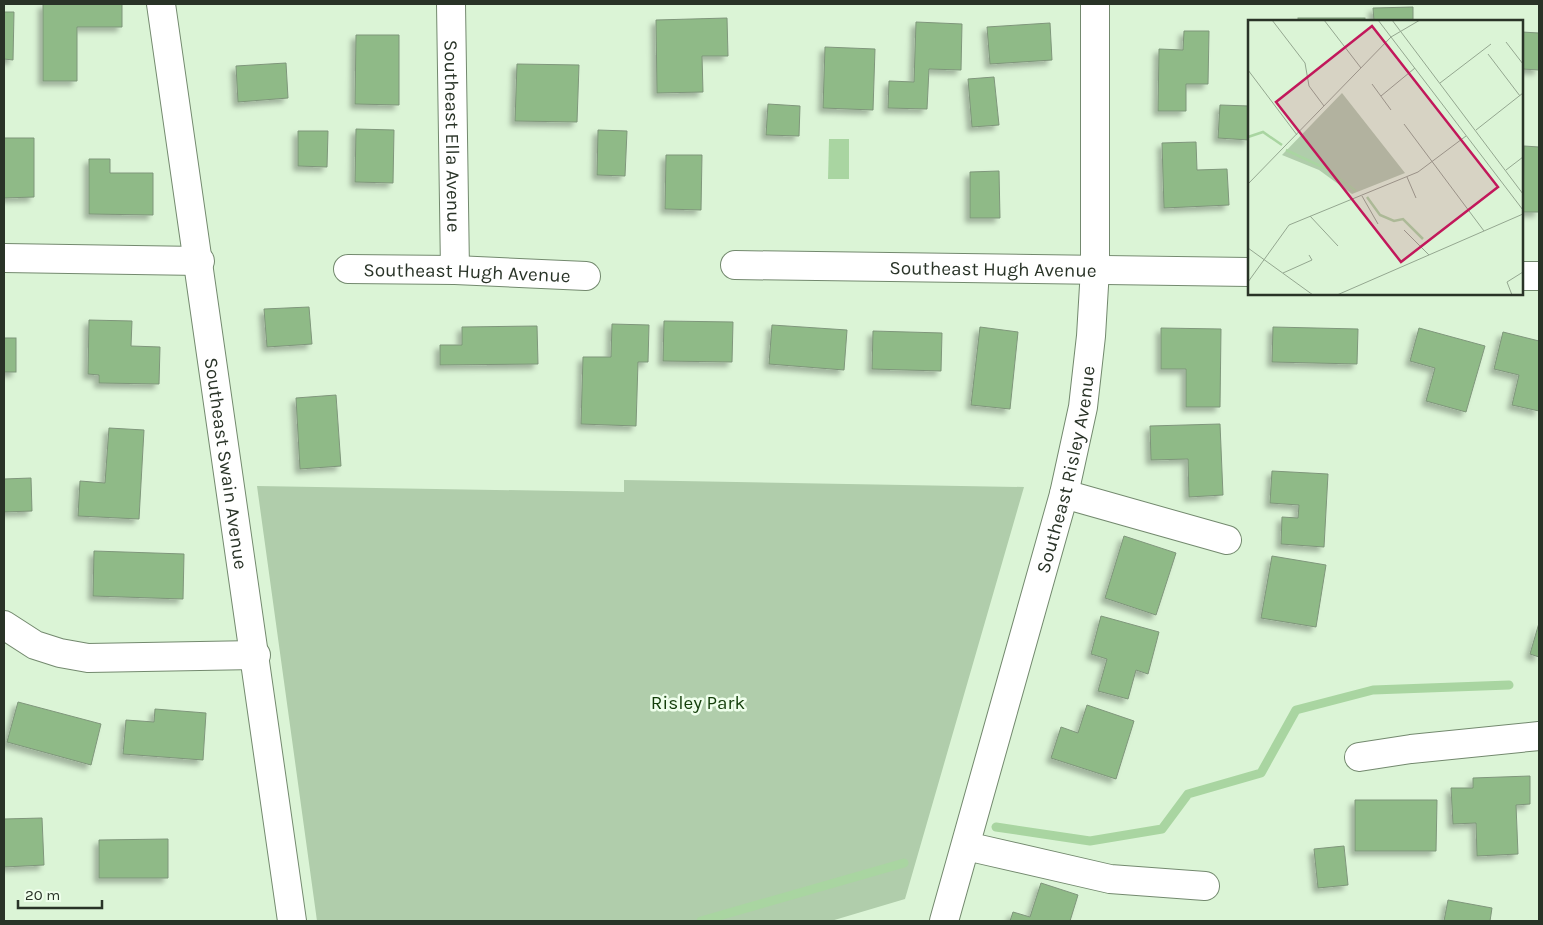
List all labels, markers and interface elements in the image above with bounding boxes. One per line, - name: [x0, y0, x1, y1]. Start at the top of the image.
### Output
- inset map: [1248, 20, 1523, 295]
- street label: Southeast Ella Avenue: [440, 39, 464, 233]
- street label: Southeast Hugh Avenue: [889, 257, 1097, 282]
- street label: Southeast Hugh Avenue: [363, 259, 571, 287]
- street label: Southeast Swain Avenue: [200, 356, 252, 571]
- street label: Southeast Risley Avenue: [1032, 365, 1100, 576]
- park label: Risley Park: [651, 692, 745, 714]
- scale bar: [18, 878, 101, 910]
- text: 20 m: [25, 886, 60, 904]

